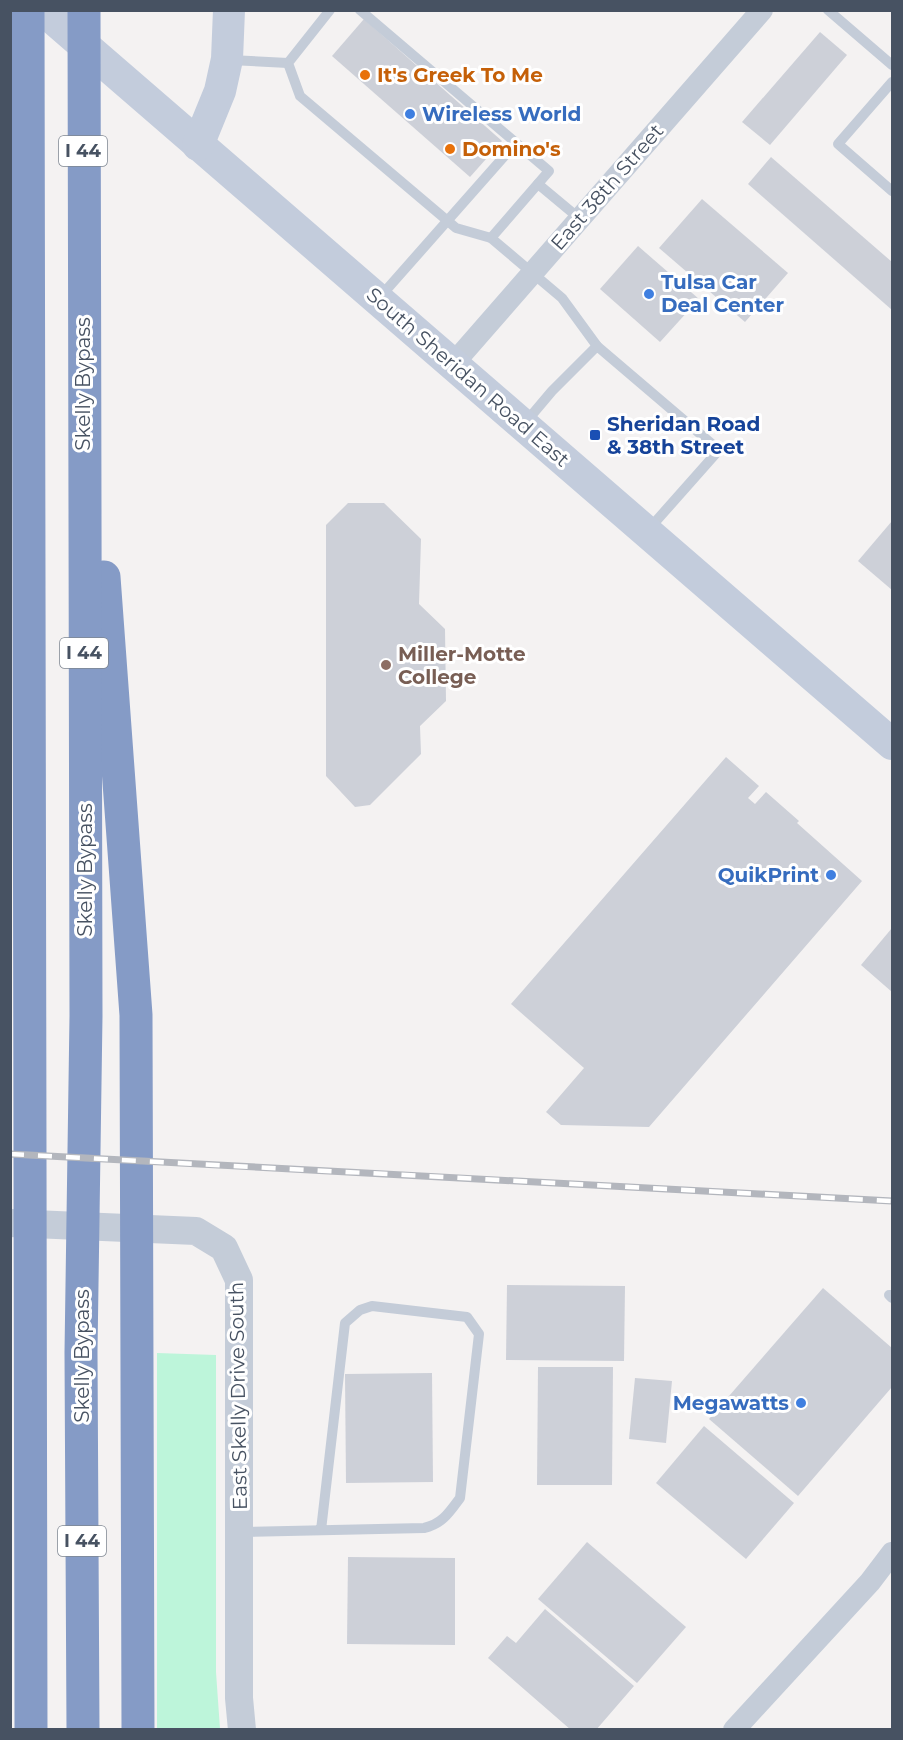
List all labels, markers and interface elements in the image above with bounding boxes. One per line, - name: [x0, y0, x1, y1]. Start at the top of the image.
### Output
- place label: It's Greek To Me: [377, 63, 543, 87]
- marker: It's Greek To Me: [358, 68, 372, 82]
- place label: Wireless World: [422, 102, 581, 126]
- marker: Wireless World: [403, 107, 417, 121]
- street label: East 38th Street: [546, 119, 668, 255]
- road number: I 44: [59, 136, 107, 166]
- place label: Domino's: [462, 137, 561, 161]
- marker: Domino's: [443, 142, 457, 156]
- place label: Tulsa Car Deal Center: [661, 270, 784, 317]
- street label: South Sheridan Road East: [362, 282, 574, 472]
- marker: Tulsa Car Deal Center: [642, 287, 656, 301]
- street label: Skelly Bypass: [71, 317, 95, 451]
- place label: Sheridan Road & 38th Street: [607, 412, 760, 459]
- marker: Sheridan Road & 38th Street: [588, 428, 602, 442]
- road number: I 44: [60, 638, 108, 668]
- place label: Miller-Motte College: [398, 642, 526, 689]
- marker: Miller-Motte College: [379, 658, 393, 672]
- street label: Skelly Bypass: [73, 803, 97, 937]
- place label: QuikPrint: [718, 863, 819, 887]
- marker: QuikPrint: [824, 868, 838, 882]
- street label: East Skelly Drive South: [224, 1282, 252, 1510]
- street label: Skelly Bypass: [70, 1289, 94, 1423]
- place label: Megawatts: [673, 1391, 789, 1415]
- marker: Megawatts: [794, 1396, 808, 1410]
- road number: I 44: [58, 1526, 106, 1556]

